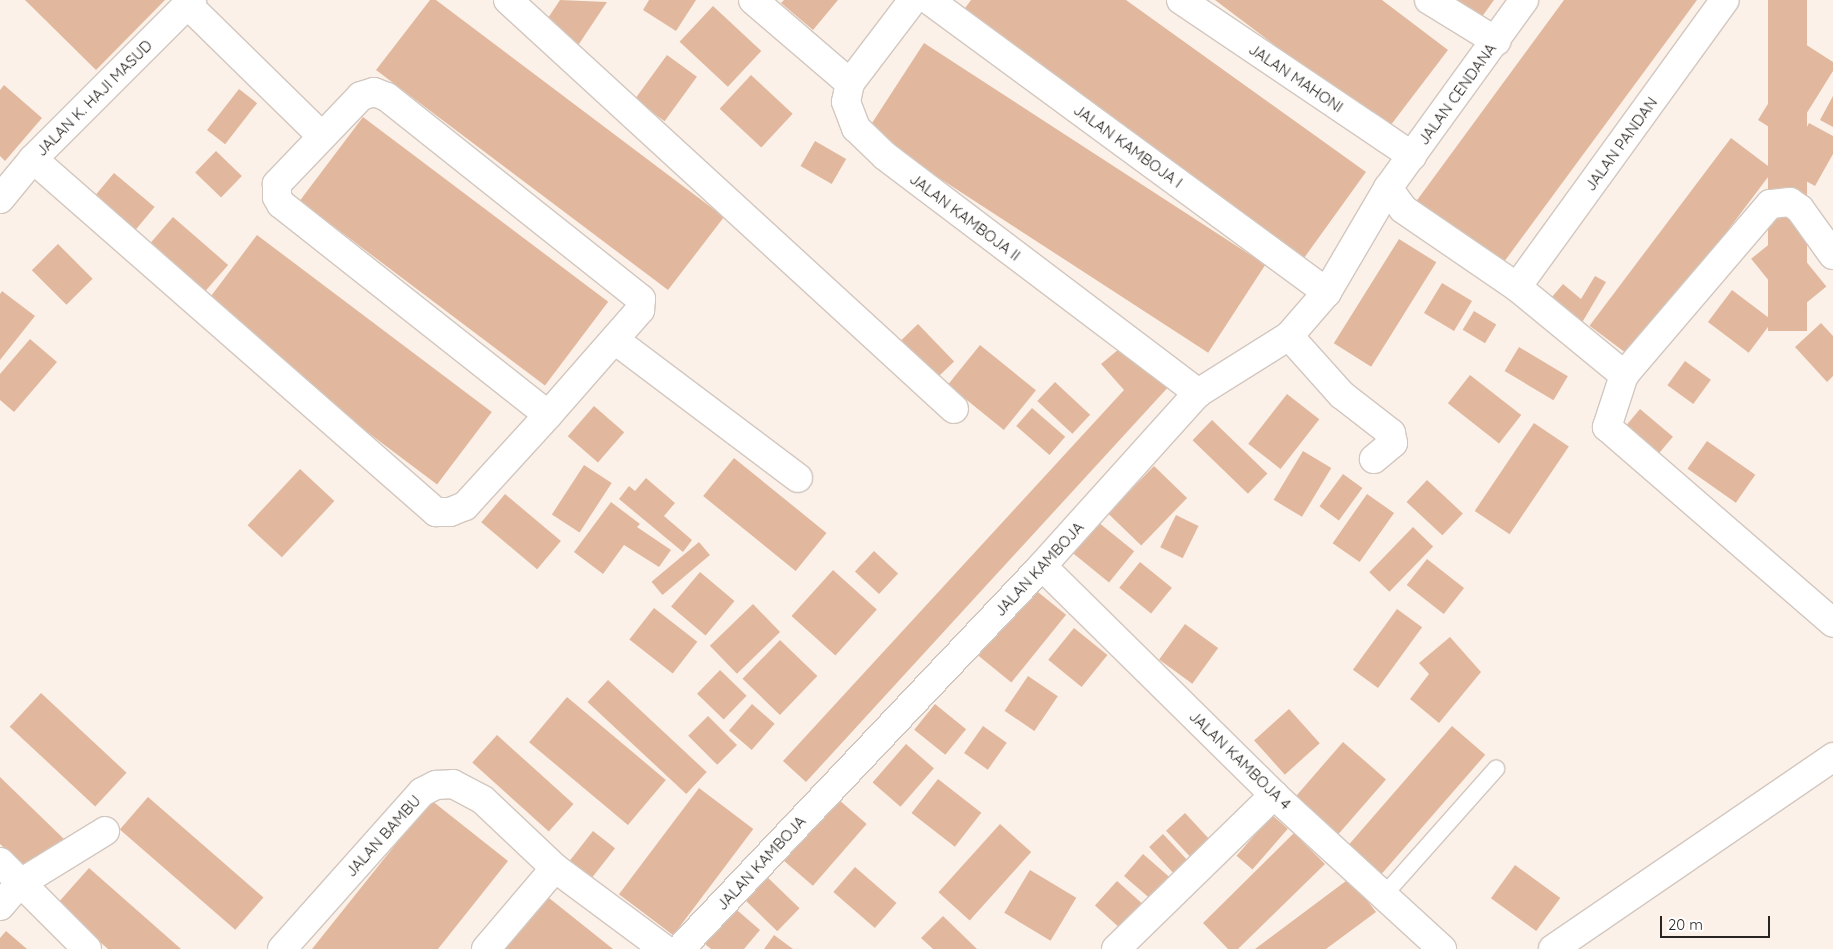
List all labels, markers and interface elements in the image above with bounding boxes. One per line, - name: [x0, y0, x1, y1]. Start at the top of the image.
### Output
- street label: JALAN K. HAJI MASUD: [32, 36, 156, 160]
- street label: JALAN MAHONI: [1245, 40, 1347, 116]
- street label: JALAN CENDANA: [1414, 40, 1500, 148]
- street label: JALAN PANDAN: [1581, 94, 1661, 194]
- street label: JALAN KAMBOJA I: [1070, 101, 1186, 191]
- street label: JALAN KAMBOJA II: [906, 170, 1024, 264]
- street label: JALAN KAMBOJA: [991, 518, 1087, 620]
- street label: JALAN KAMBOJA 4: [1186, 707, 1294, 813]
- street label: JALAN BAMBU: [342, 792, 424, 880]
- street label: JALAN KAMBOJA: [713, 812, 809, 914]
- scale bar: [1663, 906, 1773, 938]
- text: 20 m: [1668, 915, 1703, 934]

